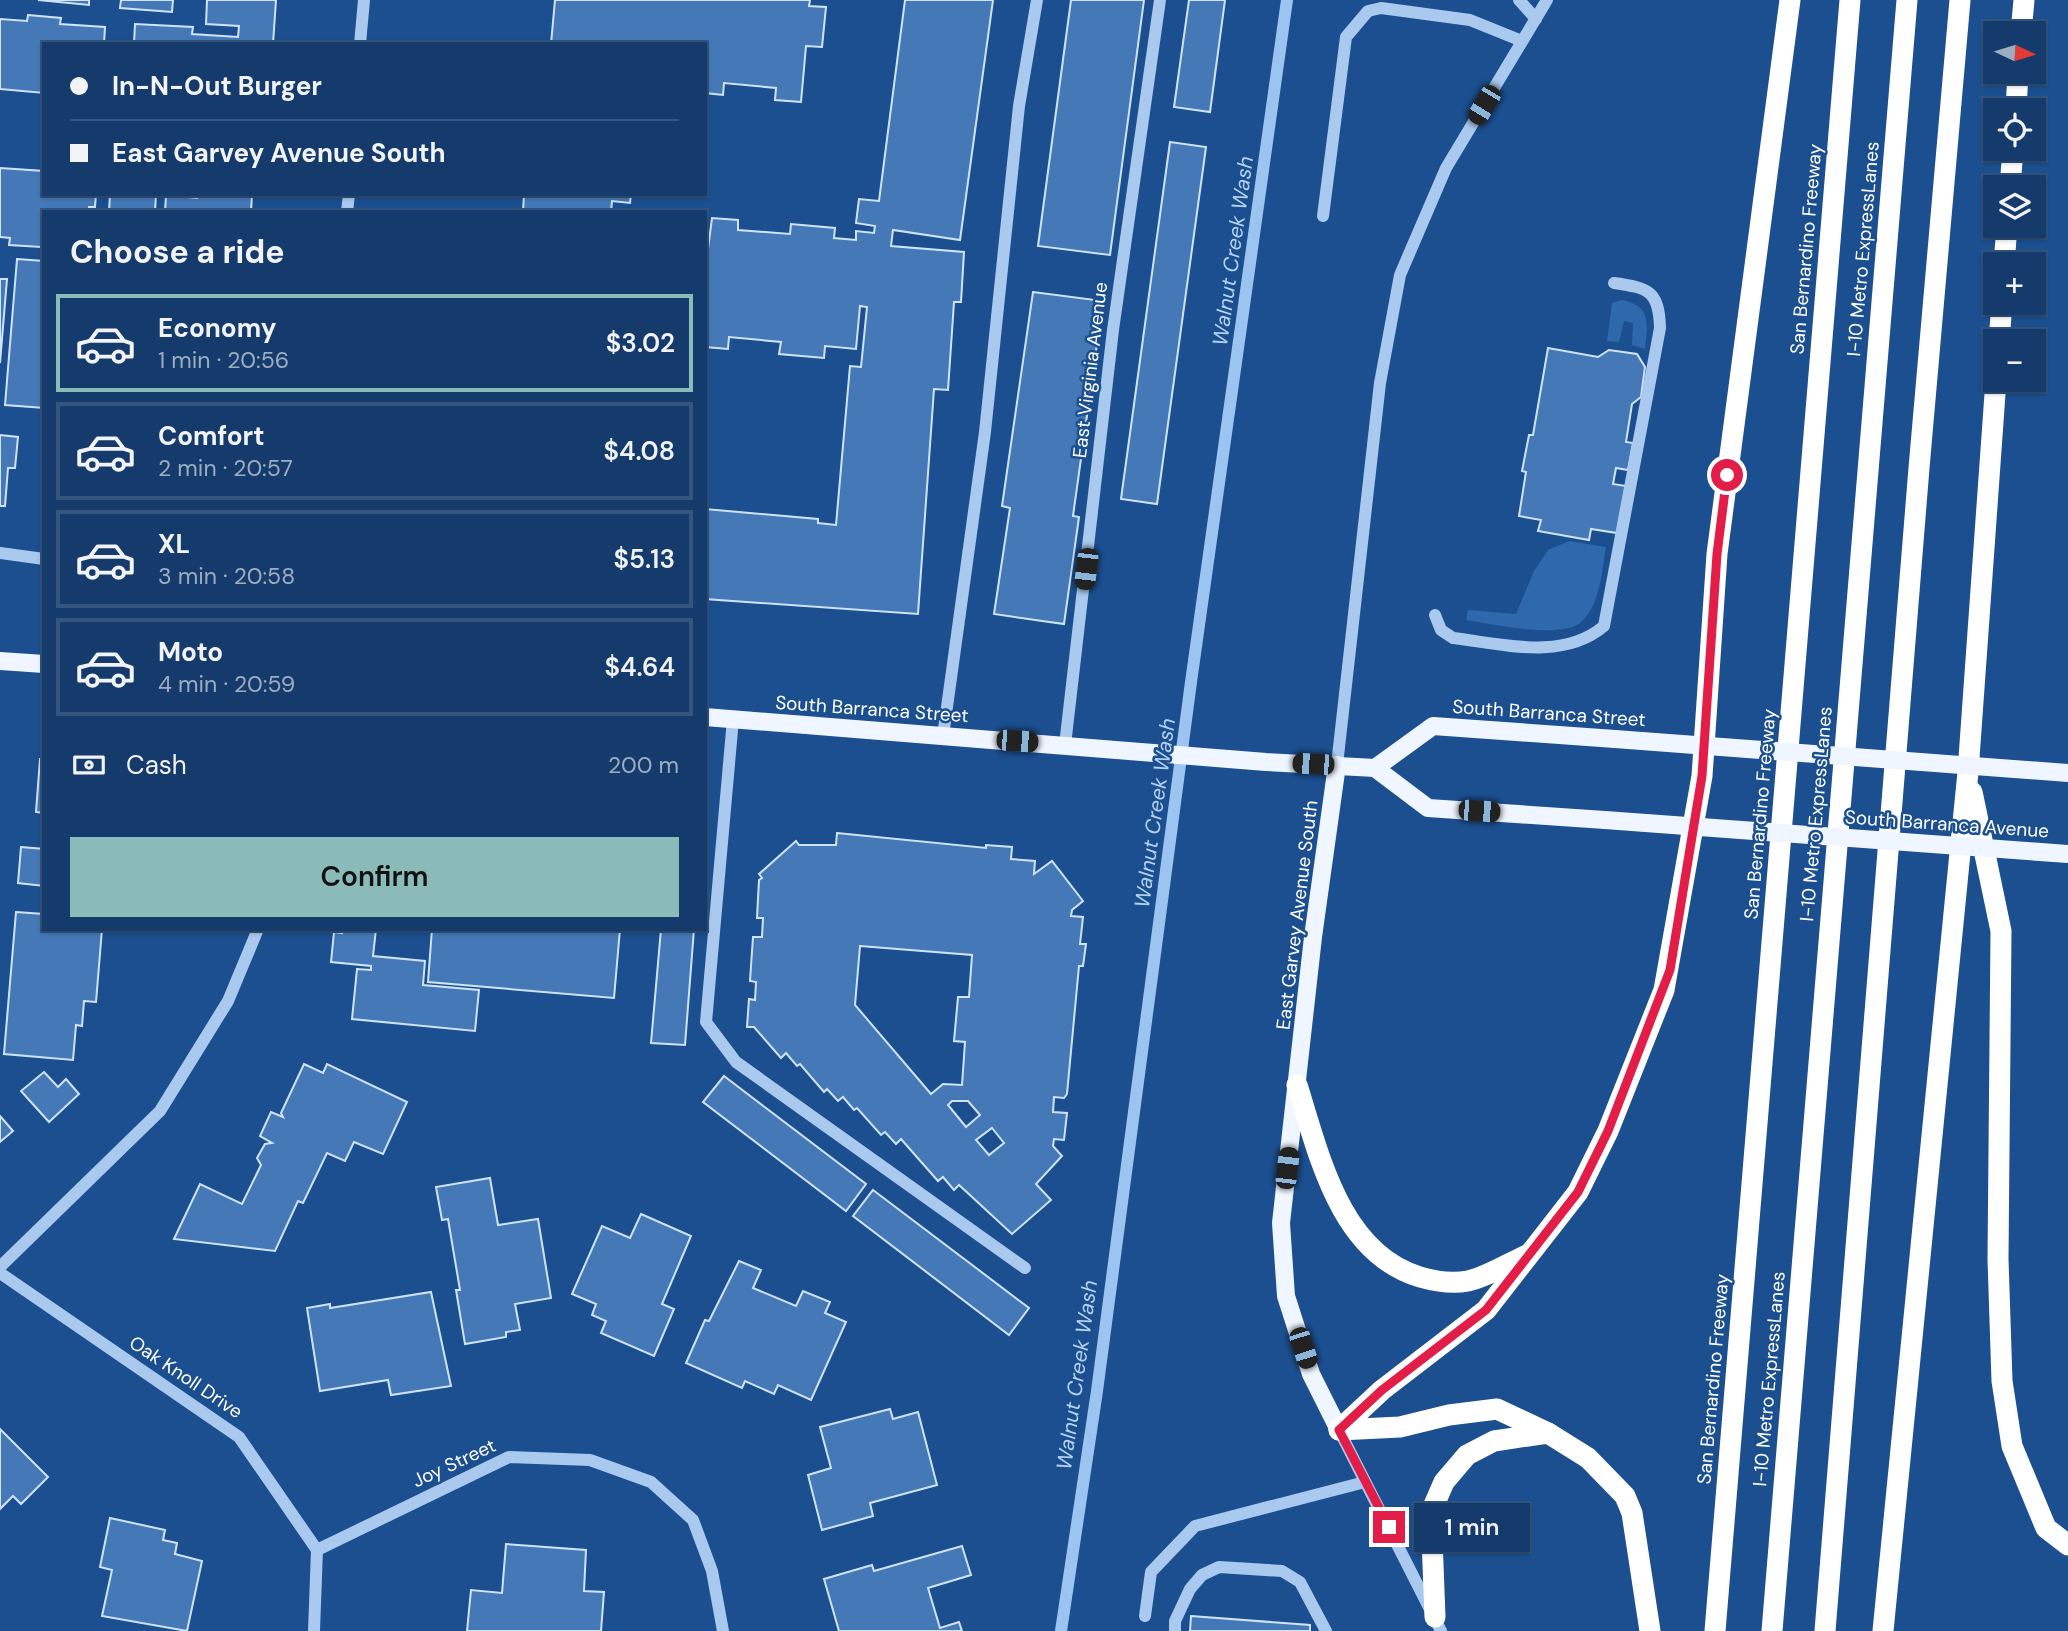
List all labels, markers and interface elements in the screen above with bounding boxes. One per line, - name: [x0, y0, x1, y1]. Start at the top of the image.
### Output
- north arrow: [1983, 21, 2046, 84]
- map controls: [1983, 21, 2046, 392]
- text: In-N-Out Burger: [112, 69, 322, 103]
- car: [1465, 82, 1504, 128]
- button: locate: [1983, 98, 2046, 161]
- text: East Garvey Avenue South: [112, 136, 446, 170]
- street label: I-10 Metro ExpressLanes: [1841, 140, 1885, 358]
- street label: San Bernardino Freeway: [1784, 142, 1828, 355]
- water label: Walnut Creek Wash: [1206, 154, 1260, 348]
- button: layers: [1983, 175, 2046, 238]
- text: Choose a ride: [70, 231, 285, 273]
- button: +: [1983, 252, 2046, 315]
- street label: East Virginia Avenue: [1067, 280, 1113, 460]
- text: Economy: [158, 311, 276, 345]
- icon: car: [74, 312, 137, 375]
- text: $3.02: [606, 326, 675, 360]
- button: −: [1983, 329, 2046, 392]
- text: 1 min · 20:56: [158, 345, 289, 375]
- text: Comfort: [158, 419, 264, 453]
- icon: car: [74, 420, 137, 483]
- text: $4.08: [603, 434, 675, 468]
- text: 2 min · 20:57: [158, 453, 293, 483]
- route start: [1711, 459, 1743, 491]
- text: XL: [158, 527, 190, 561]
- icon: car: [74, 528, 137, 591]
- text: $5.13: [613, 542, 675, 576]
- car: [1074, 547, 1099, 591]
- text: 3 min · 20:58: [158, 561, 295, 591]
- text: Moto: [158, 635, 223, 669]
- icon: car: [74, 636, 137, 699]
- text: $4.64: [604, 650, 675, 684]
- text: 4 min · 20:59: [158, 669, 295, 699]
- street label: South Barranca Street: [774, 690, 970, 728]
- street label: South Barranca Street: [1451, 694, 1647, 732]
- street label: I-10 Metro ExpressLanes: [1794, 705, 1838, 923]
- street label: San Bernardino Freeway: [1738, 707, 1782, 920]
- water label: Walnut Creek Wash: [1128, 716, 1182, 910]
- car: [996, 729, 1039, 753]
- icon: cash: [70, 746, 108, 784]
- text: Cash: [126, 748, 187, 782]
- text: 200 m: [608, 750, 679, 780]
- car: [1292, 752, 1335, 776]
- street label: East Garvey Avenue South: [1271, 799, 1323, 1031]
- car: [1458, 799, 1501, 823]
- street label: South Barranca Avenue: [1844, 804, 2050, 844]
- button: Confirm: [70, 837, 679, 917]
- car: [1275, 1146, 1300, 1190]
- street label: I-10 Metro ExpressLanes: [1747, 1270, 1791, 1488]
- street label: San Bernardino Freeway: [1691, 1272, 1735, 1485]
- water label: Walnut Creek Wash: [1050, 1278, 1104, 1472]
- car: [1287, 1325, 1320, 1371]
- street label: Oak Knoll Drive: [125, 1330, 247, 1424]
- street label: Joy Street: [408, 1433, 500, 1493]
- callout: 1 min: [1414, 1502, 1529, 1552]
- route end: [1373, 1511, 1405, 1543]
- text: 1 min: [1445, 1512, 1499, 1542]

